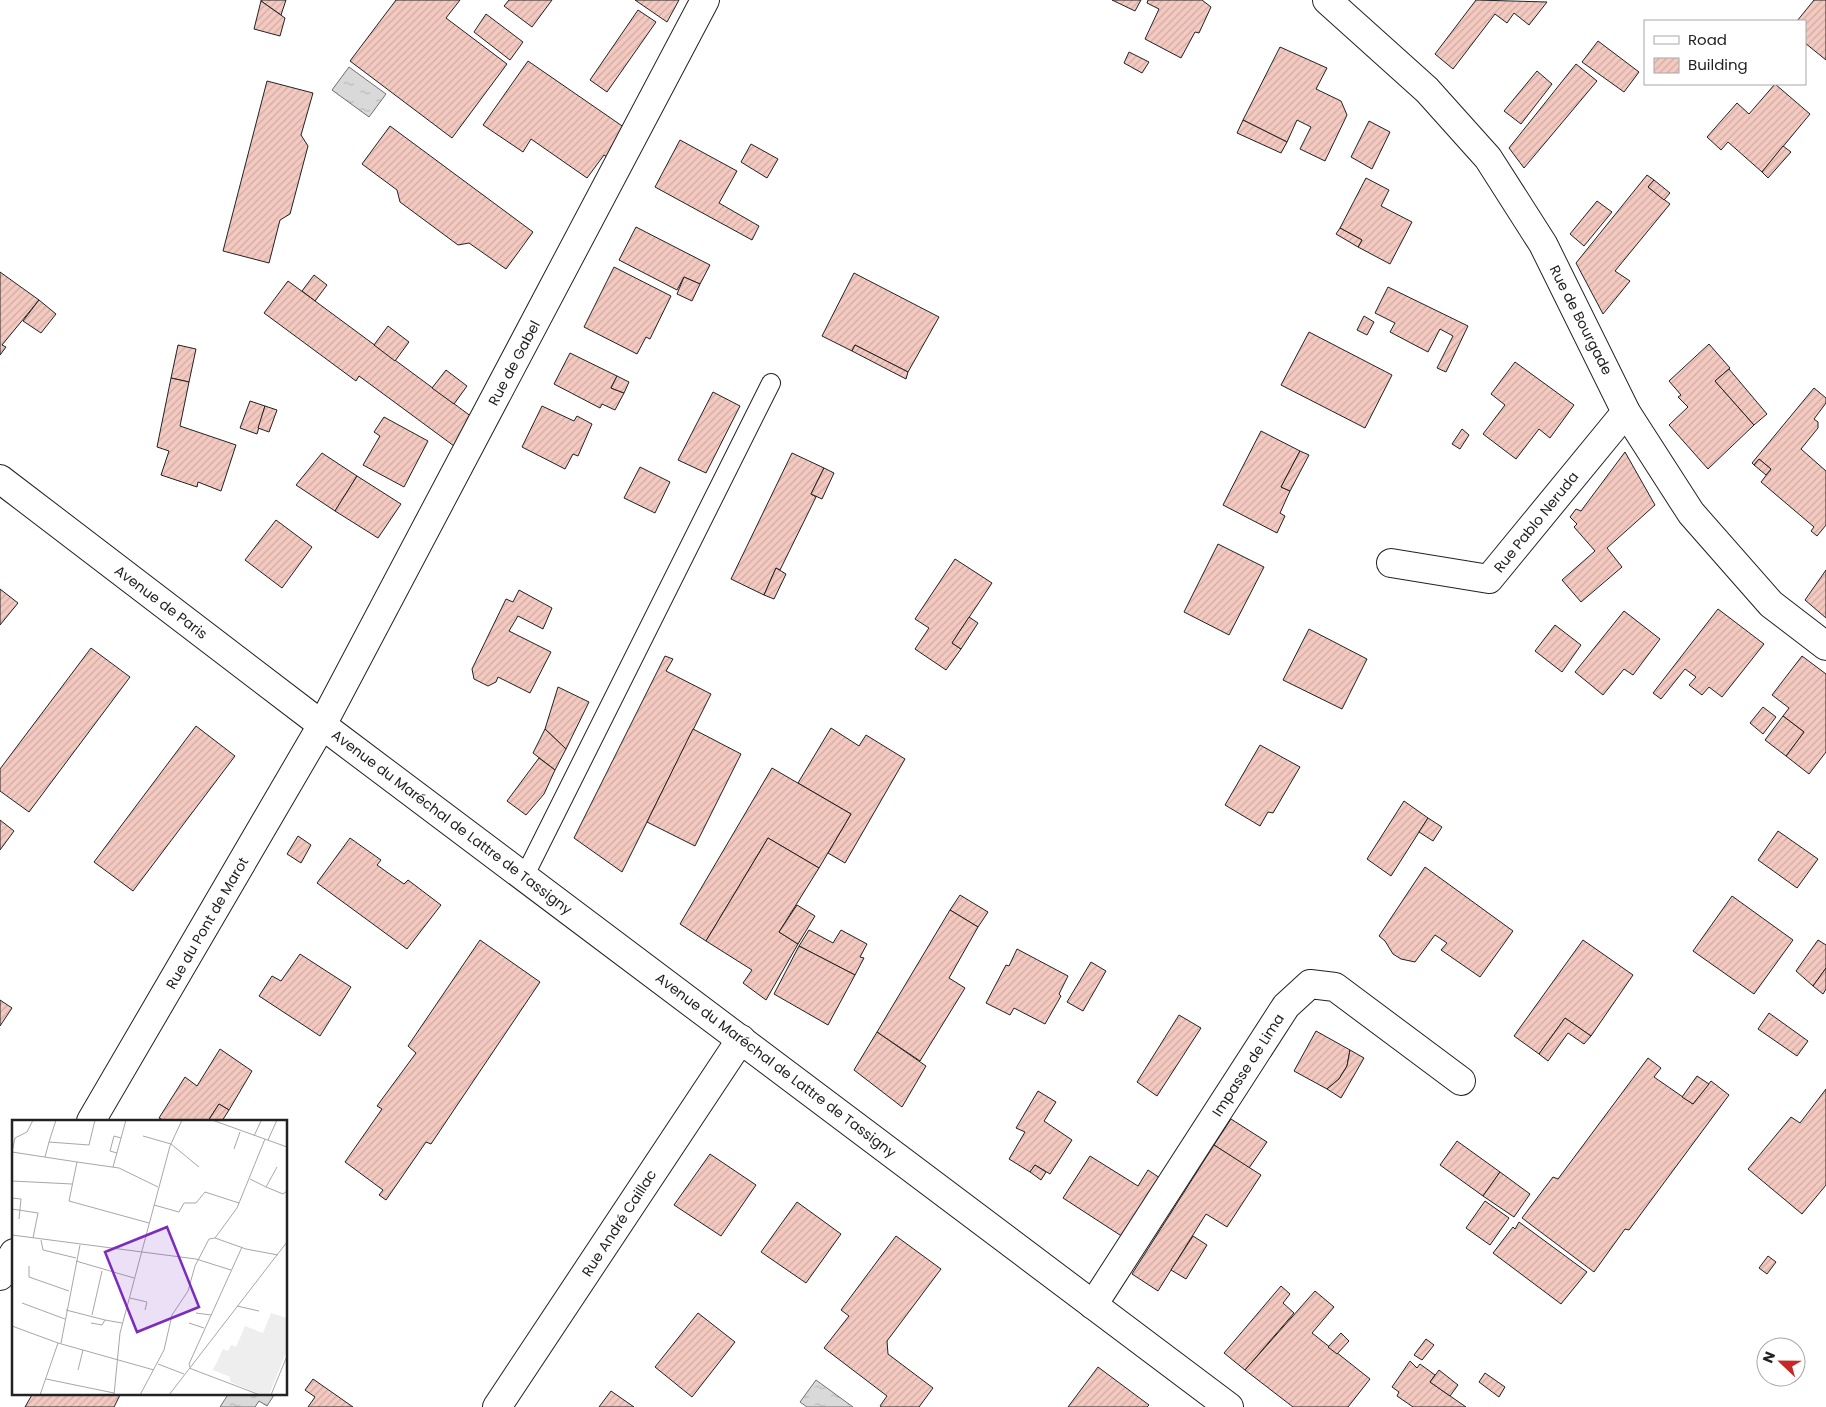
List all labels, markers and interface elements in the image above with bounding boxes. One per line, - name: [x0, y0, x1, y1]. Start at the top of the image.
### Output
- legend: [1644, 20, 1806, 85]
- text: Road: [1688, 29, 1727, 50]
- text: Building: [1688, 54, 1748, 75]
- street label: Rue de Bourgade: [1545, 262, 1617, 379]
- street label: Rue de Gabel: [483, 317, 545, 409]
- street label: Rue Pablo Neruda: [1489, 467, 1583, 577]
- street label: Avenue de Paris: [110, 560, 212, 644]
- street label: Avenue du Maréchal de Lattre de Tassigny: [328, 725, 577, 919]
- street label: Rue du Pont de Marot: [161, 853, 253, 993]
- street label: Avenue du Maréchal de Lattre de Tassigny: [652, 968, 901, 1162]
- street label: Impasse de Lima: [1207, 1010, 1289, 1120]
- inset map: [12, 1120, 288, 1394]
- street label: Rue André Caillac: [577, 1166, 661, 1280]
- north arrow: [1756, 1337, 1806, 1387]
- text: N: [1758, 1349, 1780, 1366]

